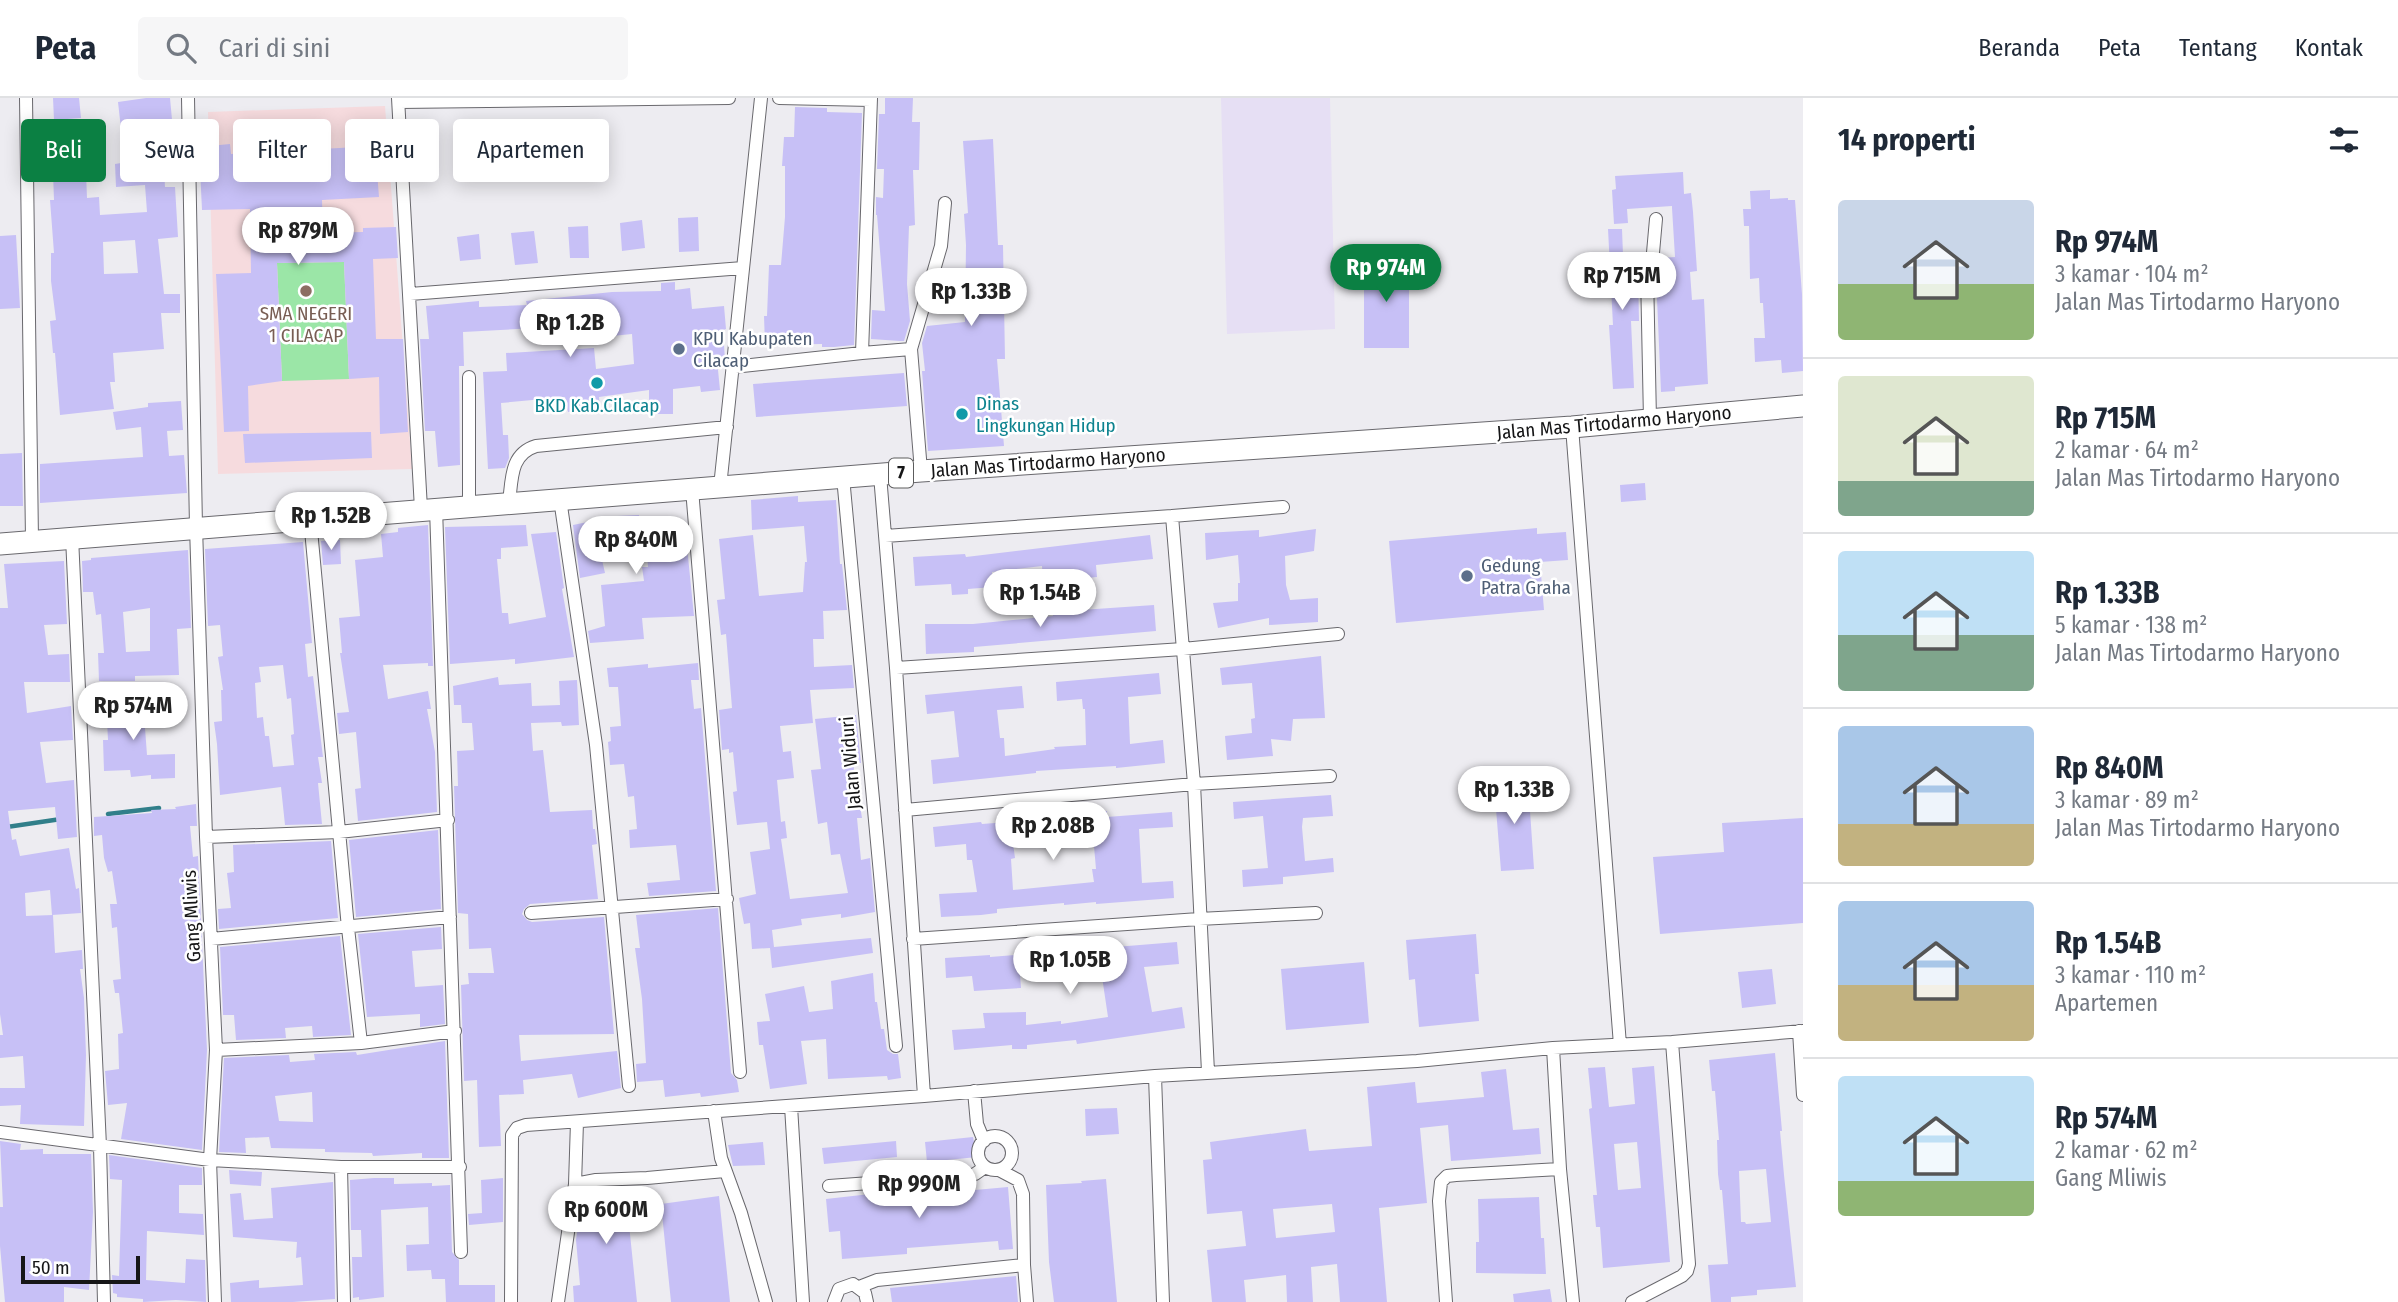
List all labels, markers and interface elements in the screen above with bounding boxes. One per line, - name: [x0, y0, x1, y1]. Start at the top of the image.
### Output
- search box: [138, 17, 628, 80]
- text: Peta: [35, 28, 96, 68]
- icon: search: [162, 29, 200, 67]
- text: Cari di sini: [218, 33, 330, 64]
- text: Beranda: [1978, 34, 2060, 62]
- text: Peta: [2098, 34, 2141, 62]
- text: Tentang: [2179, 34, 2257, 62]
- text: Kontak: [2295, 34, 2363, 62]
- chip: Beli: [21, 119, 106, 182]
- chip: Sewa: [120, 119, 219, 182]
- chip: Filter: [233, 119, 331, 182]
- chip: Baru: [345, 119, 439, 182]
- chip: Apartemen: [453, 119, 609, 182]
- icon: filters: [2325, 121, 2363, 159]
- text: 14 properti: [1838, 122, 1976, 158]
- pin: Rp 879M: [233, 208, 363, 267]
- text: Rp 879M: [258, 216, 338, 244]
- text: Rp 974M: [2055, 224, 2158, 260]
- icon: home: [1894, 228, 1978, 312]
- pin: Rp 974M: [1321, 244, 1451, 304]
- pin: Rp 715M: [1557, 252, 1687, 312]
- text: Rp 974M: [1346, 253, 1426, 281]
- text: 3 kamar · 104 m²: [2055, 260, 2208, 288]
- text: Rp 715M: [1583, 261, 1661, 289]
- pin: Rp 1.33B: [899, 268, 1043, 328]
- text: Rp 1.33B: [931, 277, 1011, 305]
- marker: SMA NEGERI 1 CILACAP: [298, 283, 314, 299]
- text: Jalan Mas Tirtodarmo Haryono: [2055, 288, 2340, 316]
- pin: Rp 1.2B: [505, 300, 635, 359]
- place label: SMA NEGERI 1 CILACAP: [260, 302, 352, 347]
- text: Rp 1.2B: [536, 308, 604, 336]
- place label: KPU Kabupaten Cilacap: [693, 327, 812, 372]
- marker: KPU Kabupaten Cilacap: [671, 341, 687, 357]
- marker: BKD Kab.Cilacap: [589, 375, 605, 391]
- place label: Dinas Lingkungan Hidup: [976, 392, 1116, 437]
- place label: BKD Kab.Cilacap: [535, 394, 659, 417]
- text: Rp 715M: [2055, 400, 2156, 436]
- street label: Jalan Mas Tirtodarmo Haryono: [1496, 401, 1732, 444]
- icon: home: [1894, 404, 1978, 488]
- marker: Dinas Lingkungan Hidup: [954, 406, 970, 422]
- text: 2 kamar · 64 m²: [2055, 436, 2199, 464]
- street label: Jalan Mas Tirtodarmo Haryono: [930, 443, 1166, 482]
- road number: 7: [889, 458, 913, 488]
- text: Jalan Mas Tirtodarmo Haryono: [2055, 464, 2340, 492]
- pin: Rp 1.52B: [259, 492, 403, 552]
- text: Rp 1.52B: [291, 501, 371, 529]
- pin: Rp 840M: [571, 517, 701, 576]
- text: Rp 840M: [594, 525, 678, 553]
- place label: Gedung Patra Graha: [1481, 554, 1571, 599]
- marker: Gedung Patra Graha: [1459, 568, 1475, 584]
- pin: Rp 1.54B: [968, 570, 1112, 629]
- text: Rp 1.33B: [2055, 575, 2160, 611]
- text: Rp 1.54B: [999, 578, 1081, 606]
- icon: home: [1894, 579, 1978, 663]
- text: 5 kamar · 138 m²: [2055, 611, 2207, 639]
- text: Jalan Mas Tirtodarmo Haryono: [2055, 639, 2340, 667]
- pin: Rp 574M: [68, 682, 198, 742]
- text: Rp 574M: [94, 691, 172, 719]
- street label: Jalan Widuri: [835, 715, 866, 811]
- text: Rp 840M: [2055, 750, 2164, 786]
- icon: home: [1894, 754, 1978, 838]
- pin: Rp 1.33B: [1442, 766, 1586, 826]
- text: Rp 1.33B: [1474, 775, 1554, 803]
- text: 3 kamar · 89 m²: [2055, 786, 2199, 814]
- pin: Rp 2.08B: [981, 802, 1125, 862]
- text: Rp 2.08B: [1011, 811, 1095, 839]
- text: Jalan Mas Tirtodarmo Haryono: [2055, 814, 2340, 842]
- street label: Gang Mliwis: [178, 869, 205, 963]
- text: Rp 1.54B: [2055, 925, 2161, 961]
- icon: home: [1894, 929, 1978, 1013]
- pin: Rp 1.05B: [998, 936, 1142, 996]
- text: Rp 1.05B: [1029, 945, 1111, 973]
- text: 3 kamar · 110 m²: [2055, 961, 2206, 989]
- text: Apartemen: [2055, 989, 2158, 1017]
- text: Rp 574M: [2055, 1100, 2157, 1136]
- icon: home: [1894, 1104, 1978, 1188]
- text: 2 kamar · 62 m²: [2055, 1136, 2198, 1164]
- pin: Rp 990M: [854, 1160, 984, 1220]
- text: Gang Mliwis: [2055, 1164, 2167, 1192]
- text: Rp 990M: [877, 1169, 961, 1197]
- pin: Rp 600M: [541, 1186, 671, 1246]
- text: Rp 600M: [564, 1195, 648, 1223]
- scale bar: [21, 1253, 140, 1285]
- text: 50 m: [32, 1256, 70, 1279]

